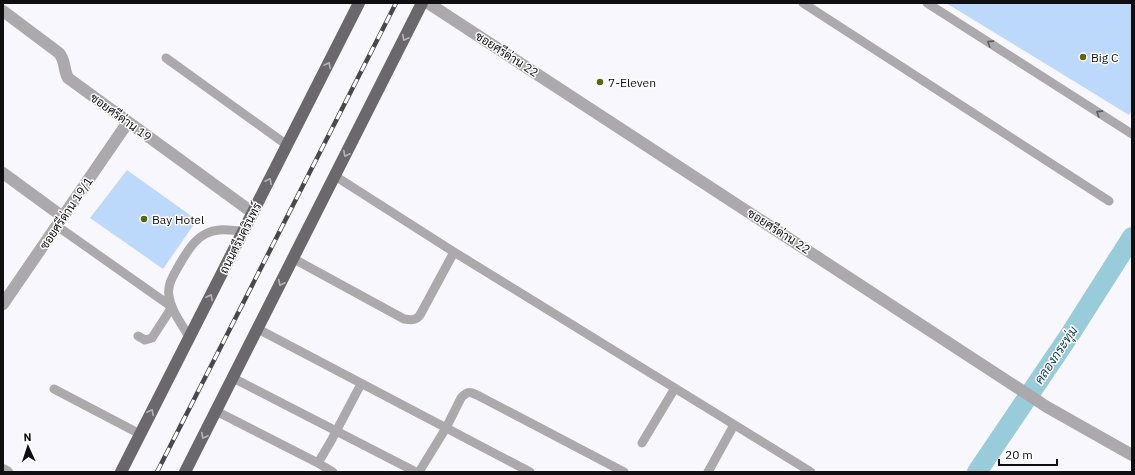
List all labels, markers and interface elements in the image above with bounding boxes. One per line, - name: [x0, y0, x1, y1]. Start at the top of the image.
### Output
- street label: ซอยศรีด่าน 22: [473, 28, 541, 80]
- one-way arrow: [402, 34, 410, 41]
- one-way arrow: [987, 41, 994, 48]
- place label: Big C: [1091, 50, 1119, 65]
- marker: Big C: [1078, 52, 1088, 62]
- one-way arrow: [323, 61, 331, 69]
- place label: 7-Eleven: [608, 75, 656, 90]
- marker: 7-Eleven: [595, 77, 605, 87]
- street label: ซอยศรีด่าน 19: [87, 90, 155, 144]
- one-way arrow: [1096, 110, 1103, 118]
- one-way arrow: [343, 150, 351, 157]
- street label: ซอยศรีด่าน 19/1: [36, 174, 96, 252]
- one-way arrow: [264, 177, 272, 185]
- street label: ถนนศรีนครินทร์: [216, 200, 264, 276]
- street label: ซอยศรีด่าน 22: [745, 205, 813, 257]
- place label: Bay Hotel: [152, 212, 204, 227]
- marker: Bay Hotel: [139, 214, 149, 224]
- one-way arrow: [279, 278, 286, 286]
- one-way arrow: [205, 293, 213, 301]
- water label: คลองกระทุ่ม: [1030, 323, 1082, 388]
- one-way arrow: [146, 409, 154, 417]
- north arrow: [8, 427, 48, 467]
- text: N: [23, 430, 32, 444]
- one-way arrow: [201, 432, 209, 439]
- scale bar: [999, 441, 1057, 467]
- text: 20 m: [1005, 447, 1033, 462]

